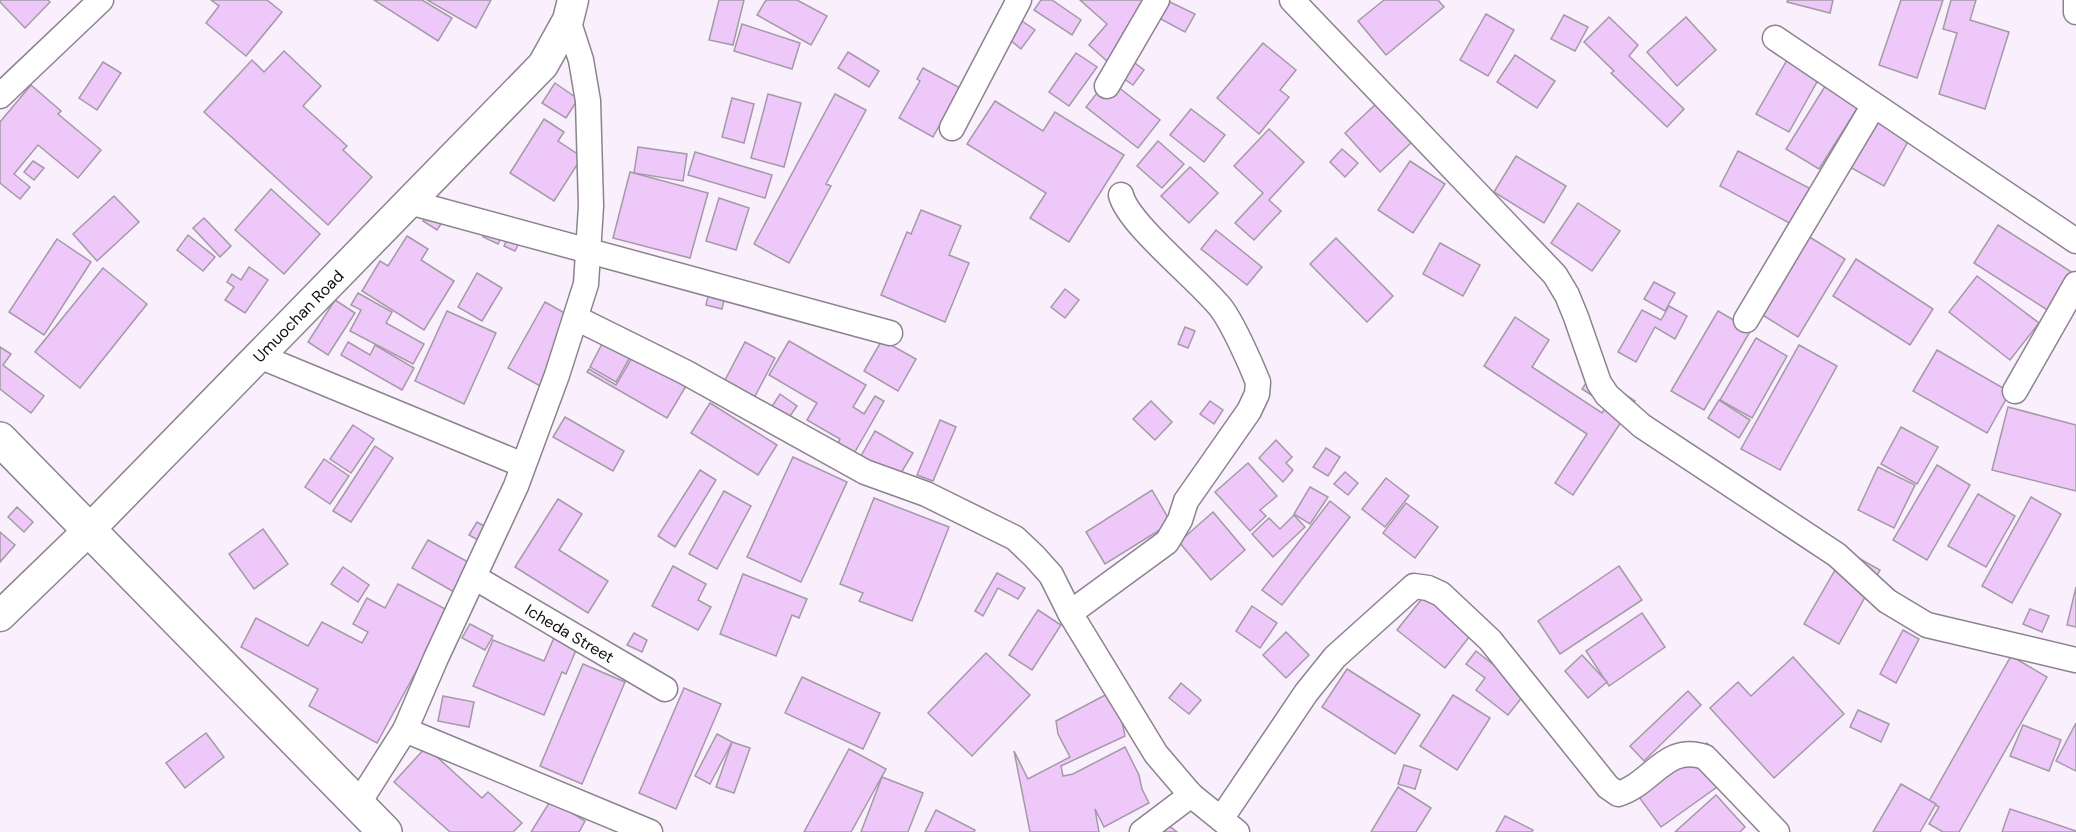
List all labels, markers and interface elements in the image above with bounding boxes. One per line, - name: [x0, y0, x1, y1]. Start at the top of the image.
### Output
- street label: Umuochan Road: [249, 266, 348, 367]
- street label: Icheda Street: [521, 599, 618, 668]

